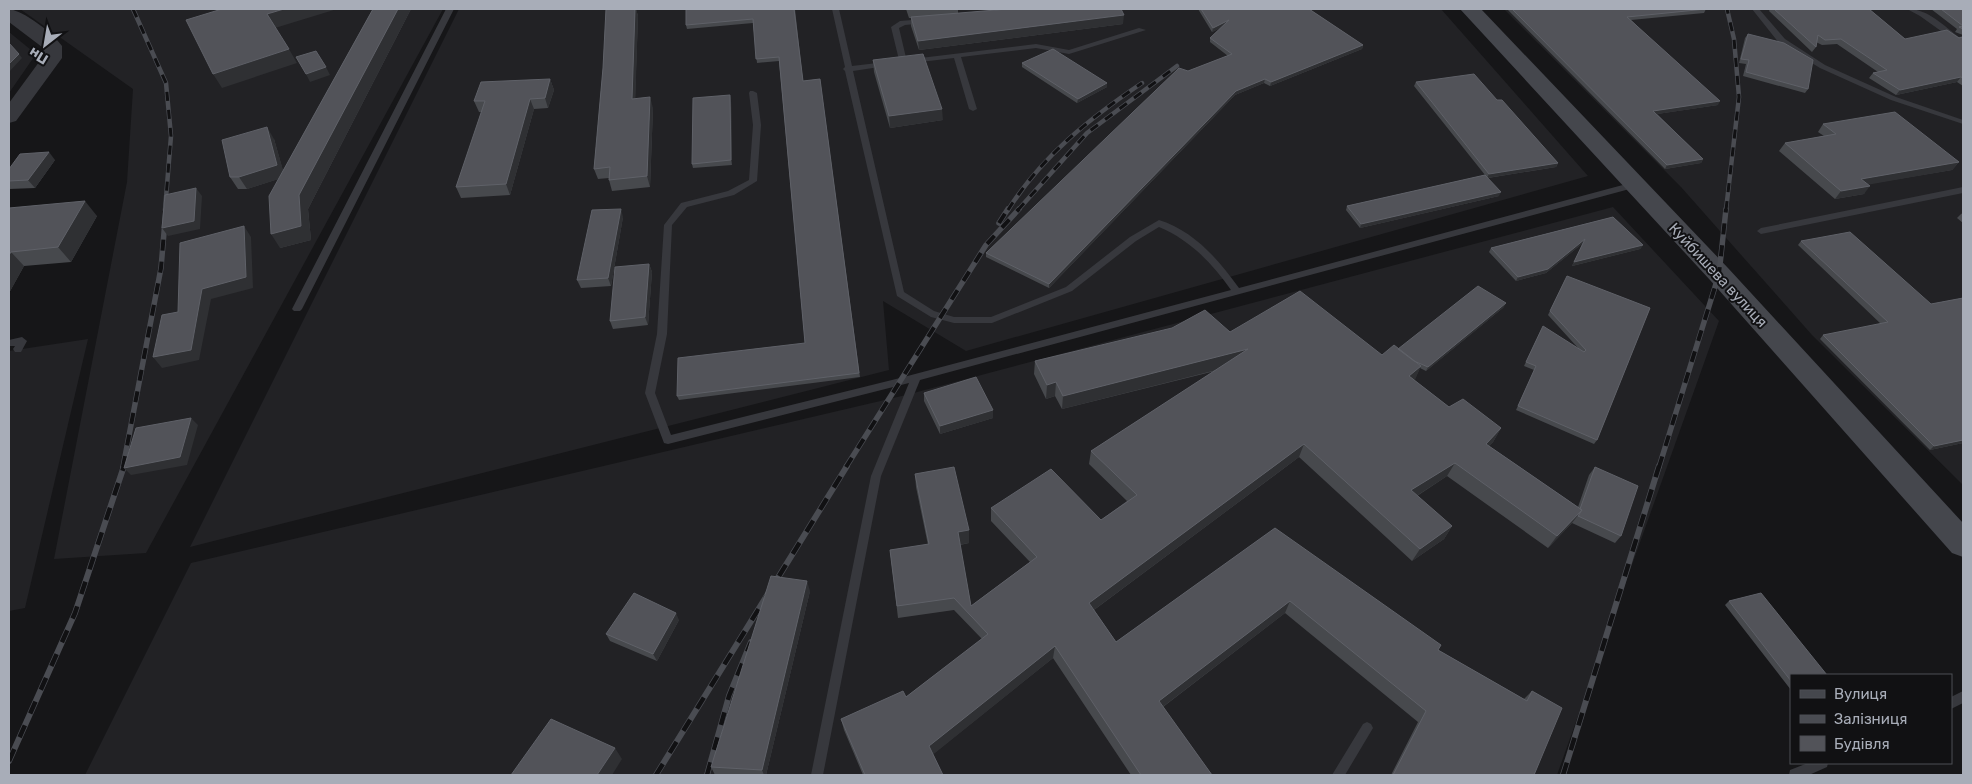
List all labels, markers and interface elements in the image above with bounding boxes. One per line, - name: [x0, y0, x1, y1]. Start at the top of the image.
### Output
- north arrow: [20, 20, 70, 70]
- text: Пн: [26, 43, 51, 68]
- street label: Куйбишева вулиця: [1665, 219, 1771, 331]
- legend: [1790, 674, 1952, 764]
- text: Вулиця: [1834, 685, 1887, 703]
- text: Залізниця: [1834, 710, 1907, 728]
- text: Будівля: [1834, 735, 1890, 753]

